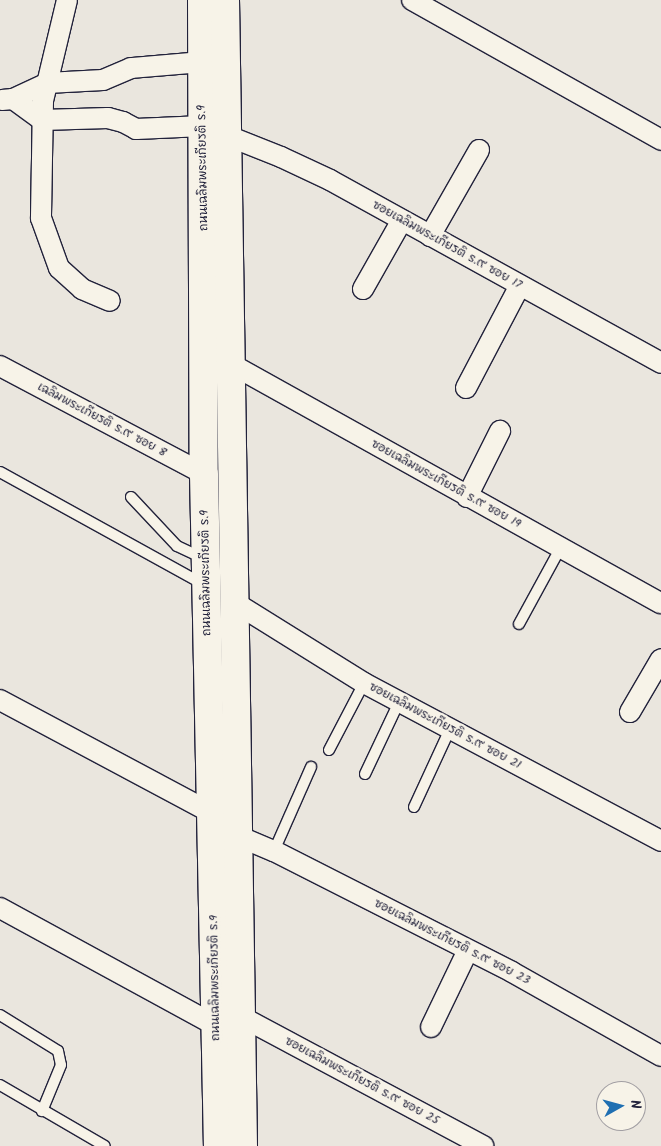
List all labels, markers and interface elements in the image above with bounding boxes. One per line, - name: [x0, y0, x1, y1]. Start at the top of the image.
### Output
- street label: ถนนเฉลิมพระเกียรติ ร.9: [195, 105, 211, 231]
- street label: ซอยเฉลิมพระเกียรติ ร.๙ ซอย 17: [370, 198, 524, 292]
- street label: เฉลิมพระเกียรติ ร.๙ ซอย 8: [35, 380, 169, 460]
- street label: ซอยเฉลิมพระเกียรติ ร.๙ ซอย 19: [369, 437, 523, 531]
- street label: ถนนเฉลิมพระเกียรติ ร.9: [198, 510, 214, 636]
- street label: ซอยเฉลิมพระเกียรติ ร.๙ ซอย 21: [366, 680, 524, 772]
- street label: ซอยเฉลิมพระเกียรติ ร.๙ ซอย 23: [372, 896, 532, 988]
- street label: ถนนเฉลิมพระเกียรติ ร.9: [207, 915, 223, 1041]
- street label: ซอยเฉลิมพระเกียรติ ร.๙ ซอย 25: [282, 1034, 442, 1128]
- north arrow: [596, 1081, 646, 1131]
- text: N: [623, 1099, 646, 1110]

